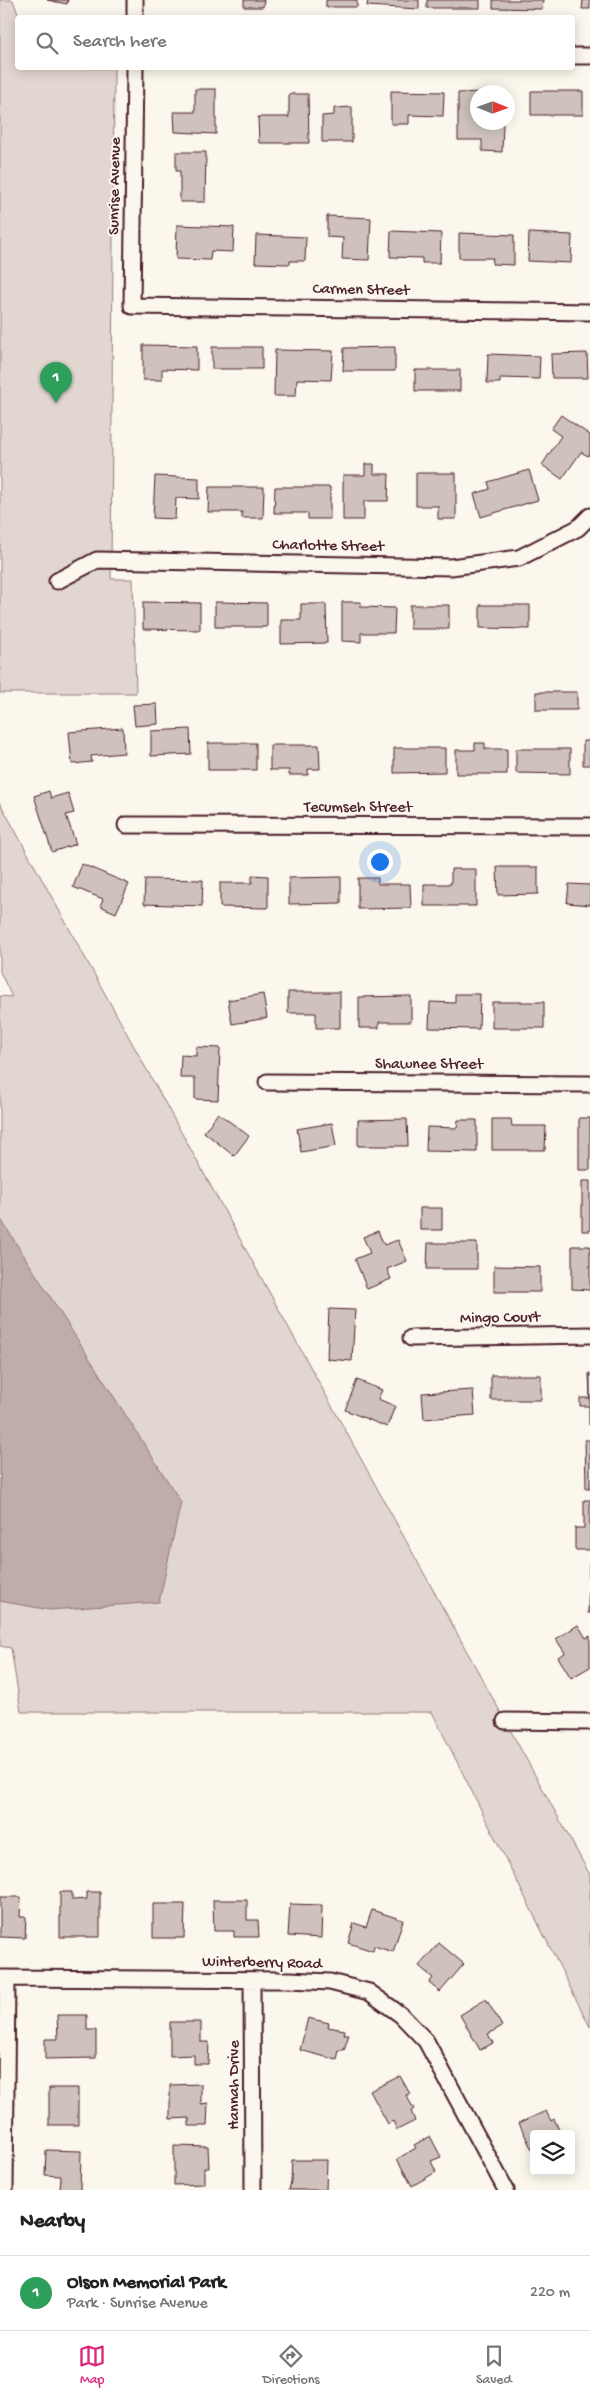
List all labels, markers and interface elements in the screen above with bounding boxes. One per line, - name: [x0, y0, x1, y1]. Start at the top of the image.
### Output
- search box: [15, 15, 575, 70]
- icon: search: [33, 29, 61, 57]
- text: Search here: [73, 31, 167, 54]
- north arrow: [470, 85, 515, 130]
- street label: Sunrise Avenue: [106, 136, 126, 235]
- street label: Carmen Street: [312, 281, 411, 301]
- pin: 1: [40, 362, 72, 403]
- street label: Charlotte Street: [272, 537, 385, 557]
- street label: Tecumseh Street: [303, 799, 413, 818]
- your location: [367, 849, 393, 875]
- street label: Shawnee Street: [375, 1056, 484, 1075]
- street label: Mingo Court: [460, 1309, 542, 1329]
- street label: Winterberry Road: [202, 1953, 324, 1975]
- street label: Hannah Drive: [226, 2040, 245, 2130]
- map controls: [530, 2130, 575, 2175]
- button: layers: [530, 2130, 575, 2175]
- text: Nearby: [20, 2210, 85, 2235]
- text: Olson Memorial Park: [67, 2272, 226, 2295]
- text: 1: [33, 2284, 39, 2303]
- text: 220 m: [530, 2284, 570, 2303]
- text: Park · Sunrise Avenue: [67, 2295, 208, 2314]
- tab: Map: [78, 2342, 106, 2389]
- tab: Directions: [263, 2342, 320, 2389]
- tab: Saved: [476, 2342, 512, 2389]

